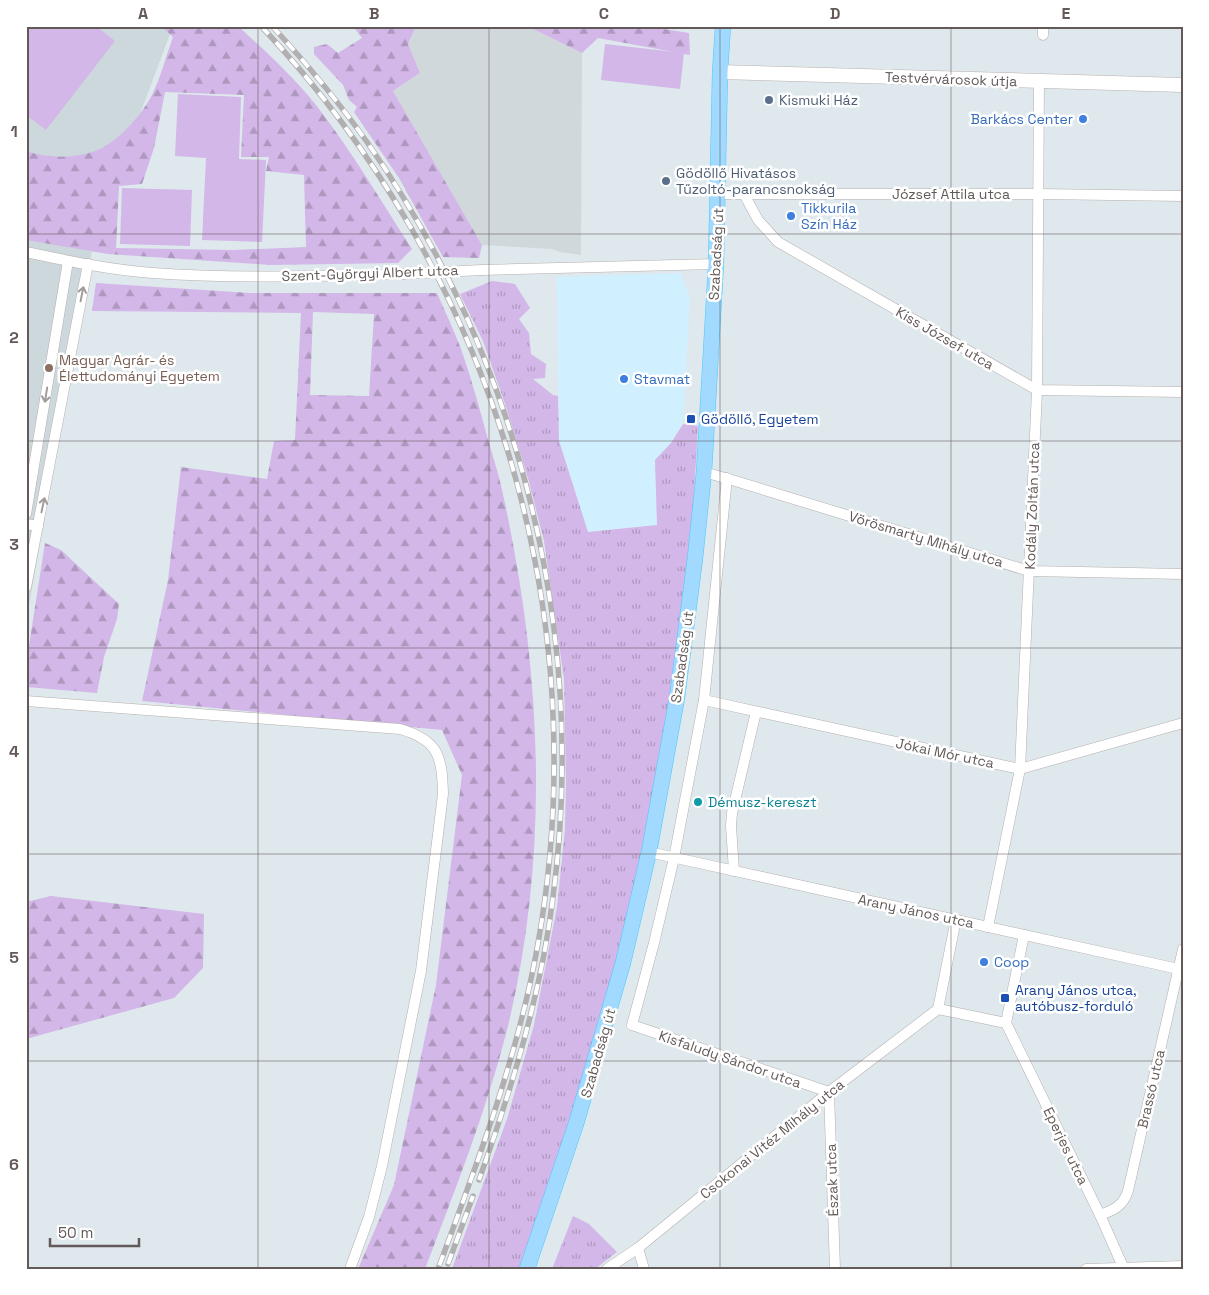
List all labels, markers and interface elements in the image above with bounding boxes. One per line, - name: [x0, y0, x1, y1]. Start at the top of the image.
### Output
- text: A: [138, 3, 148, 24]
- text: B: [369, 3, 379, 24]
- text: C: [599, 3, 609, 24]
- text: D: [830, 3, 840, 24]
- text: E: [1062, 3, 1071, 24]
- street label: Testvérvárosok útja: [885, 68, 1017, 90]
- place label: Kismuki Ház: [779, 91, 858, 109]
- marker: Kismuki Ház: [763, 94, 775, 106]
- place label: Barkács Center: [970, 110, 1073, 128]
- marker: Barkács Center: [1077, 113, 1089, 125]
- text: 1: [10, 121, 18, 142]
- place label: Gödöllő Hivatásos Tűzoltó-parancsnokság: [676, 164, 835, 198]
- marker: Gödöllő Hivatásos Tűzoltó-parancsnokság: [660, 175, 672, 187]
- street label: József Attila utca: [892, 185, 1010, 203]
- place label: Tikkurila Szín Ház: [801, 199, 857, 233]
- street label: Szabadság út: [705, 207, 727, 301]
- marker: Tikkurila Szín Ház: [785, 210, 797, 222]
- street label: Szent-Györgyi Albert utca: [281, 261, 459, 285]
- one-way arrow: [78, 286, 88, 302]
- street label: Kiss József utca: [893, 303, 997, 373]
- text: 2: [9, 327, 19, 348]
- place label: Magyar Agrár- és Élettudományi Egyetem: [59, 351, 220, 385]
- marker: Magyar Agrár- és Élettudományi Egyetem: [43, 362, 55, 374]
- place label: Stavmat: [634, 370, 690, 388]
- marker: Stavmat: [618, 373, 630, 385]
- one-way arrow: [40, 387, 50, 403]
- place label: Gödöllő, Egyetem: [701, 410, 819, 428]
- marker: Gödöllő, Egyetem: [685, 413, 697, 425]
- street label: Kodály Zoltán utca: [1021, 442, 1043, 570]
- one-way arrow: [38, 498, 48, 514]
- street label: Vörösmarty Mihály utca: [846, 507, 1006, 571]
- text: 3: [9, 534, 19, 555]
- street label: Szabadság út: [667, 610, 697, 704]
- street label: Jókai Mór utca: [894, 734, 996, 772]
- text: 4: [9, 741, 19, 762]
- place label: Démusz-kereszt: [708, 793, 817, 811]
- marker: Démusz-kereszt: [692, 796, 704, 808]
- street label: Arany János utca: [856, 890, 976, 932]
- text: 5: [9, 947, 19, 968]
- place label: Coop: [994, 953, 1029, 971]
- marker: Coop: [978, 956, 990, 968]
- place label: Arany János utca, autóbusz-forduló: [1015, 981, 1136, 1015]
- marker: Arany János utca, autóbusz-forduló: [999, 992, 1011, 1004]
- street label: Szabadság út: [577, 1006, 619, 1100]
- street label: Kisfaludy Sándor utca: [656, 1026, 804, 1092]
- street label: Brassó utca: [1133, 1048, 1169, 1130]
- street label: Csokonai Vitéz Mihály utca: [696, 1075, 848, 1203]
- street label: Eperjes utca: [1039, 1104, 1093, 1188]
- street label: Észak utca: [822, 1143, 842, 1217]
- text: 6: [9, 1154, 19, 1175]
- scale bar: [50, 1215, 139, 1247]
- text: 50 m: [58, 1223, 93, 1242]

